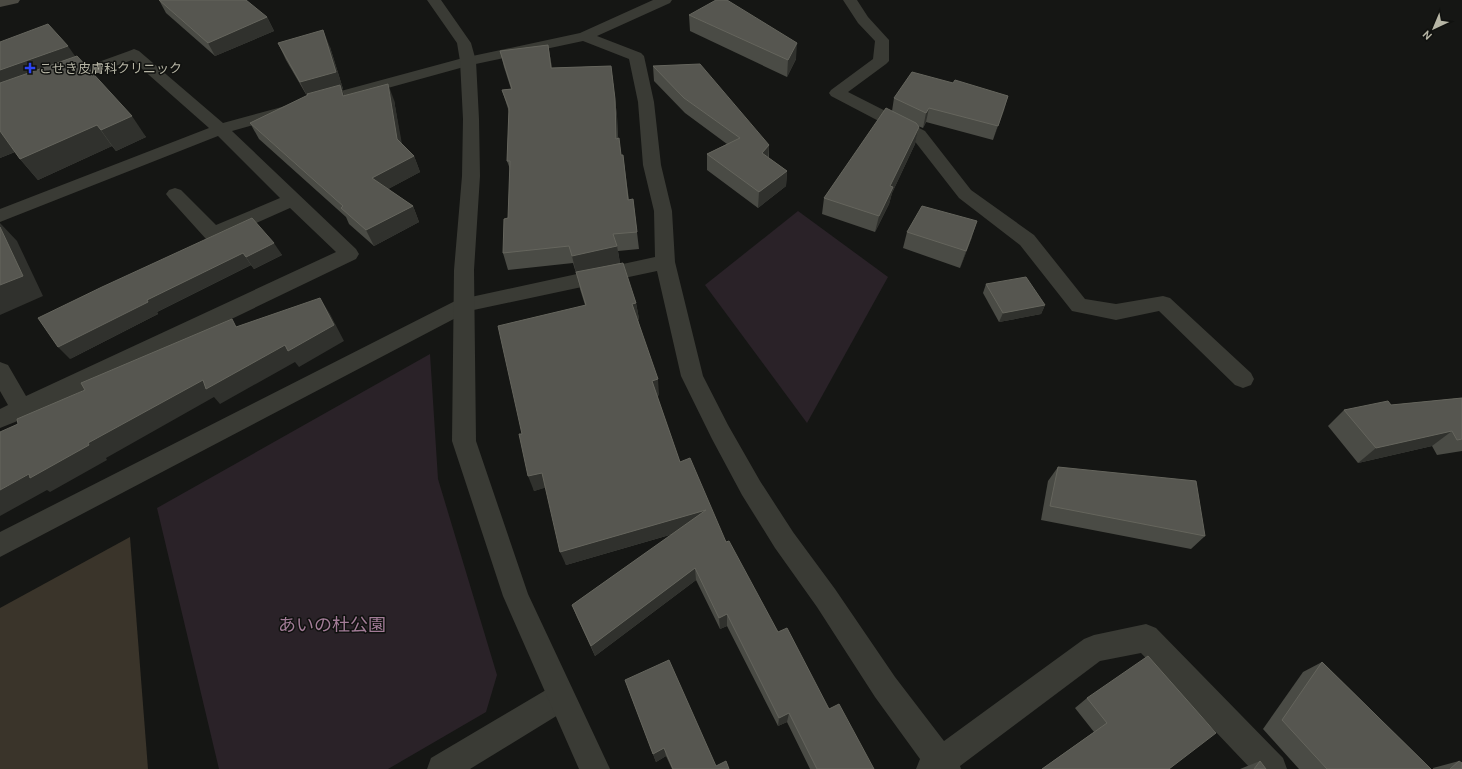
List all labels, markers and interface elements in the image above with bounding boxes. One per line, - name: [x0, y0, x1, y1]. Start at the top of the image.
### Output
- north arrow: [1414, 8, 1454, 48]
- text: N: [1419, 27, 1435, 43]
- place label: こせき皮膚科クリニック: [39, 60, 182, 76]
- marker: こせき皮膚科クリニック: [24, 62, 36, 74]
- park label: あいの杜公園: [278, 614, 386, 636]

